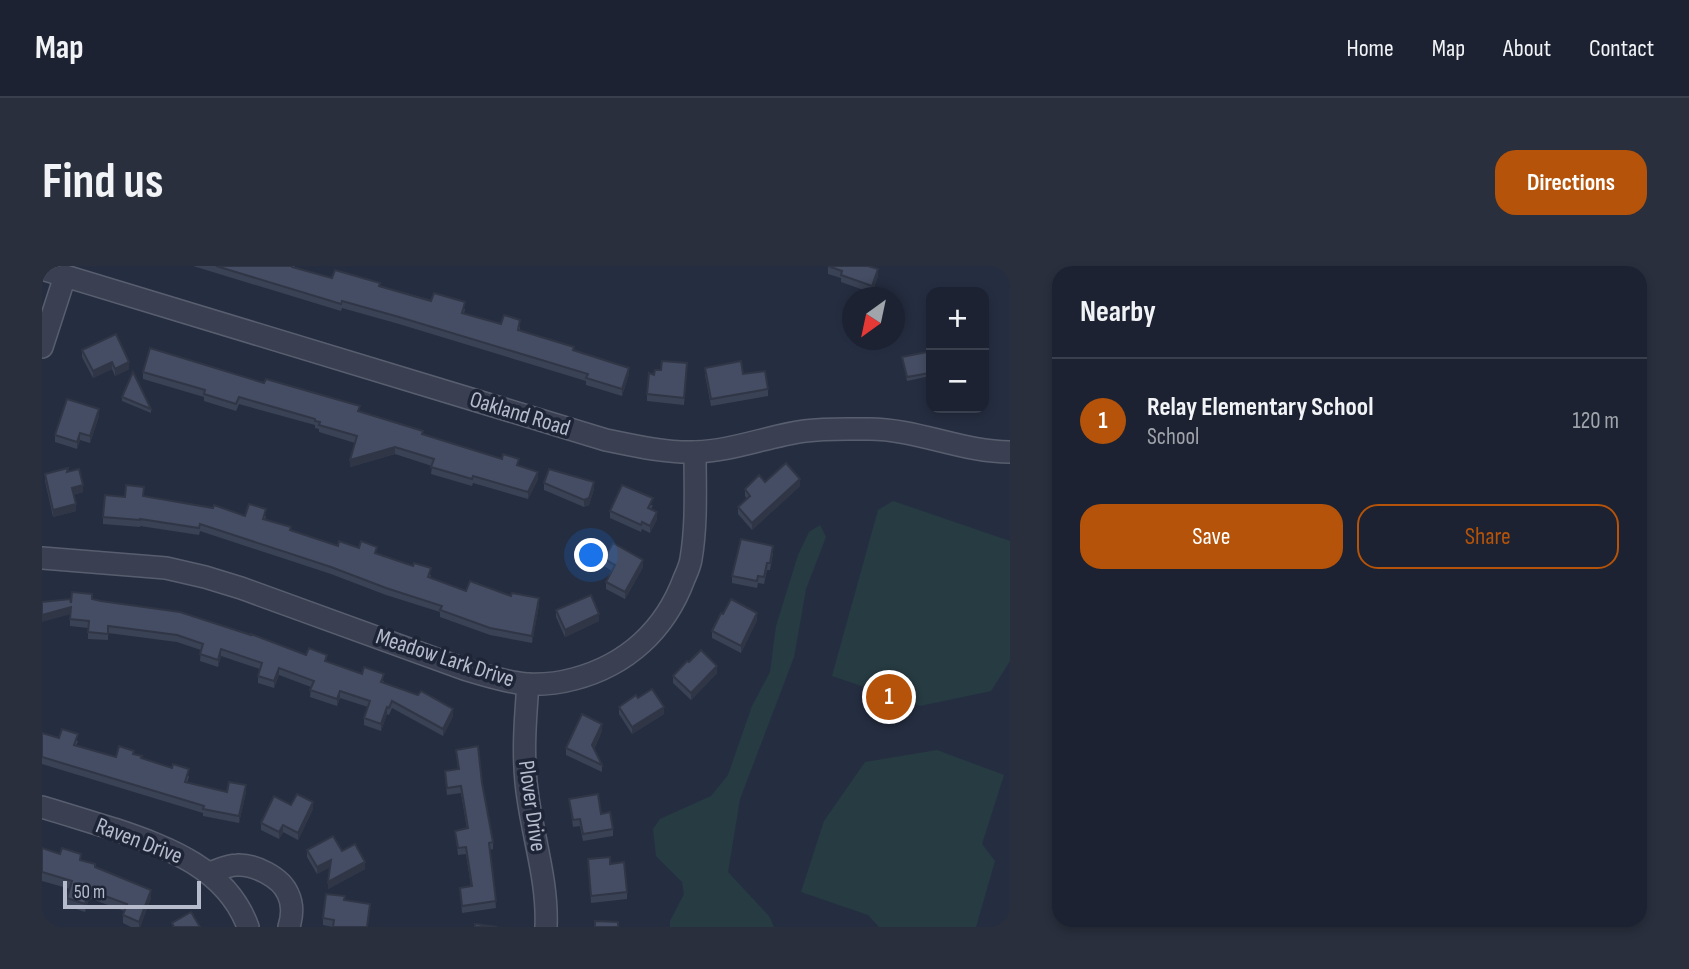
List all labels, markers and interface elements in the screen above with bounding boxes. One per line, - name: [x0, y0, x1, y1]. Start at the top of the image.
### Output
- text: Map: [35, 28, 84, 68]
- text: Home: [1346, 34, 1394, 63]
- text: Map: [1432, 34, 1465, 63]
- text: About: [1503, 34, 1551, 63]
- text: Contact: [1589, 34, 1654, 63]
- button: Directions: [1495, 150, 1647, 215]
- text: Find us: [42, 153, 164, 212]
- north arrow: [842, 287, 905, 350]
- map controls: [926, 287, 989, 413]
- button: +: [926, 287, 989, 350]
- text: Nearby: [1080, 294, 1156, 330]
- button: −: [926, 350, 989, 413]
- street label: Oakland Road: [467, 386, 573, 442]
- text: Relay Elementary School: [1147, 392, 1373, 423]
- text: 1: [1098, 407, 1108, 435]
- text: 120 m: [1573, 407, 1619, 435]
- text: School: [1147, 423, 1199, 451]
- button: Save: [1080, 504, 1343, 569]
- button: Share: [1357, 504, 1619, 569]
- your location: [574, 538, 608, 572]
- street label: Meadow Lark Drive: [372, 622, 518, 694]
- pin: 1: [866, 671, 912, 723]
- street label: Plover Drive: [512, 759, 552, 853]
- street label: Raven Drive: [92, 812, 186, 870]
- scale bar: [63, 878, 201, 910]
- text: 50 m: [74, 881, 105, 904]

